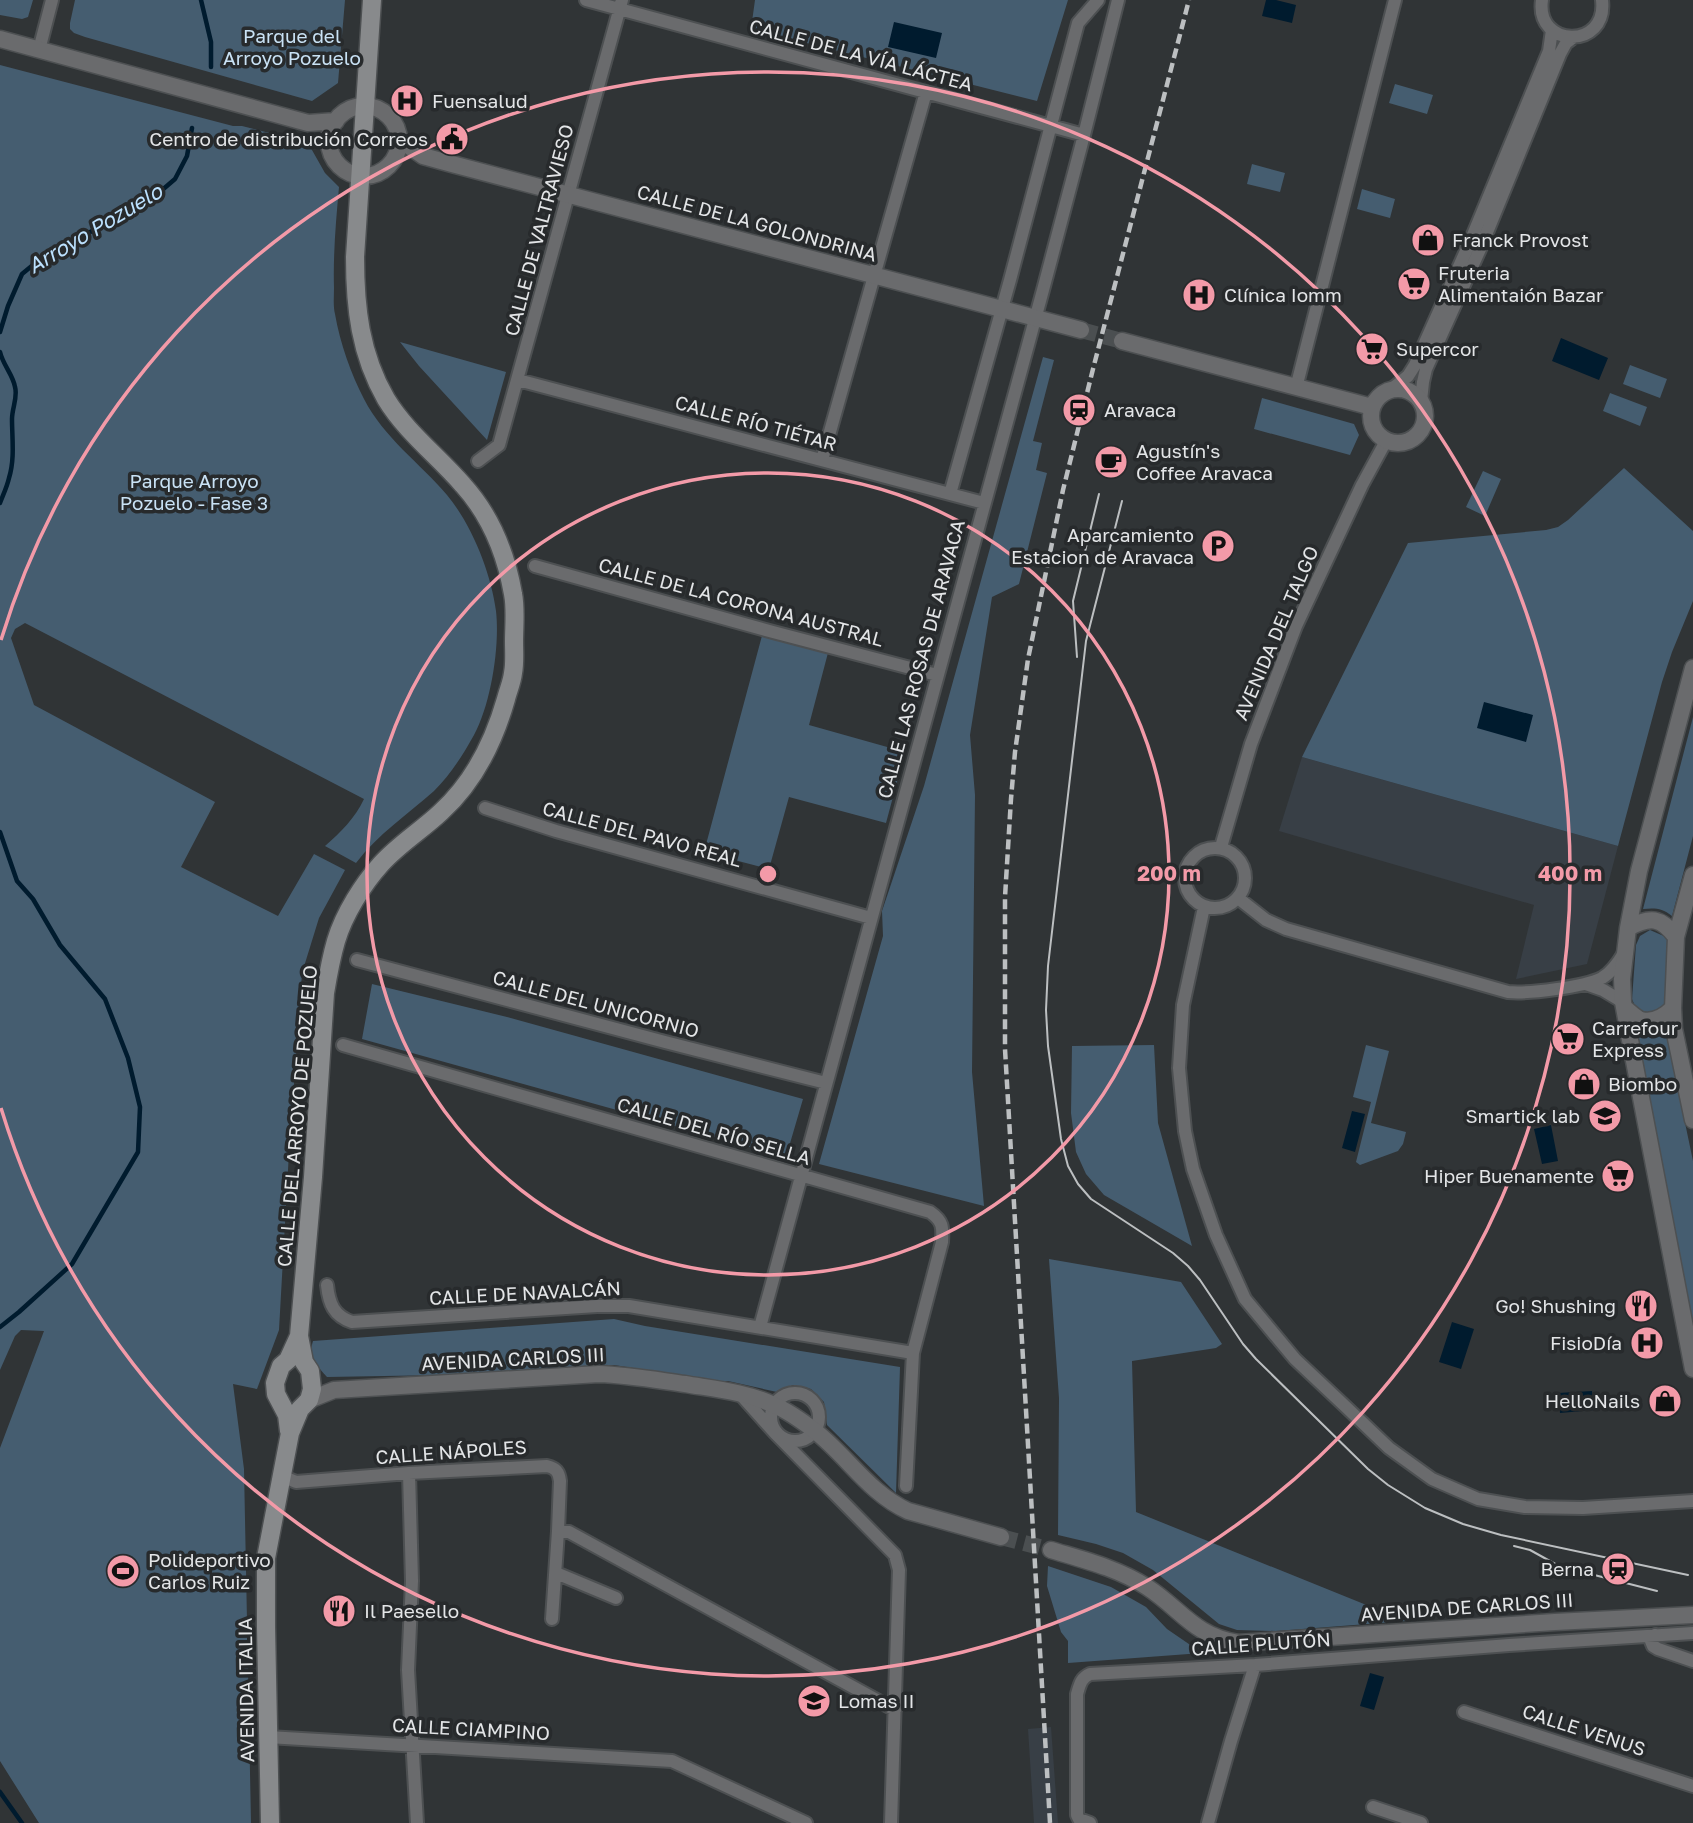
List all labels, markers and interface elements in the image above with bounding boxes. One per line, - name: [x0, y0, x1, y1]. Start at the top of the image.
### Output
- street label: CALLE DE LA VÍA LÁCTEA: [747, 14, 976, 96]
- park label: Parque del Arroyo Pozuelo: [223, 24, 361, 69]
- hospital icon: Fuensalud: [388, 82, 426, 120]
- place label: Fuensalud: [432, 89, 528, 112]
- public building icon: Centro de distribución Correos: [433, 120, 471, 158]
- street label: CALLE DE VALTRAVIESO: [499, 122, 578, 338]
- place label: Centro de distribución Correos: [149, 127, 428, 150]
- water label: Arroyo Pozuelo: [22, 177, 168, 279]
- street label: CALLE DE LA GOLONDRINA: [635, 179, 880, 266]
- shop icon: Franck Provost: [1409, 221, 1447, 259]
- place label: Franck Provost: [1452, 228, 1589, 251]
- place label: Fruteria Alimentaión Bazar: [1438, 261, 1604, 306]
- supermarket icon: Fruteria Alimentaión Bazar: [1395, 265, 1433, 303]
- hospital icon: Clínica Iomm: [1180, 276, 1218, 314]
- place label: Clínica Iomm: [1224, 283, 1342, 306]
- supermarket icon: Supercor: [1353, 330, 1391, 368]
- place label: Supercor: [1396, 337, 1479, 360]
- street label: CALLE RÍO TIÉTAR: [673, 390, 839, 455]
- station icon: Aravaca: [1060, 391, 1098, 429]
- place label: Aravaca: [1104, 398, 1176, 421]
- place label: Agustín's Coffee Aravaca: [1136, 439, 1273, 484]
- cafe icon: Agustín's Coffee Aravaca: [1092, 443, 1130, 481]
- park label: Parque Arroyo Pozuelo - Fase 3: [120, 469, 268, 514]
- street label: CALLE LAS ROSAS DE ARAVACA: [872, 517, 969, 801]
- place label: Aparcamiento Estacion de Aravaca: [1011, 523, 1194, 568]
- parking icon: Aparcamiento Estacion de Aravaca: [1199, 527, 1237, 565]
- street label: AVENIDA DEL TALGO: [1228, 542, 1323, 723]
- street label: CALLE DE LA CORONA AUSTRAL: [596, 552, 886, 651]
- street label: CALLE DEL PAVO REAL: [540, 796, 744, 871]
- text: 200 m: [1137, 860, 1201, 886]
- text: 400 m: [1538, 860, 1602, 886]
- centre of rings: [756, 862, 780, 886]
- street label: CALLE DEL ARROYO DE POZUELO: [272, 964, 321, 1268]
- street label: CALLE DEL UNICORNIO: [491, 965, 702, 1042]
- place label: Carrefour Express: [1592, 1016, 1679, 1061]
- supermarket icon: Carrefour Express: [1549, 1020, 1587, 1058]
- shop icon: Biombo: [1565, 1065, 1603, 1103]
- place label: Biombo: [1608, 1072, 1677, 1095]
- street label: CALLE DEL RÍO SELLA: [615, 1092, 814, 1169]
- school or university icon: Smartick lab: [1586, 1097, 1624, 1135]
- place label: Smartick lab: [1465, 1104, 1580, 1127]
- supermarket icon: Hiper Buenamente: [1599, 1157, 1637, 1195]
- place label: Hiper Buenamente: [1424, 1164, 1594, 1187]
- street label: CALLE DE NAVALCÁN: [429, 1276, 621, 1309]
- restaurant icon: Go! Shushing: [1622, 1287, 1660, 1325]
- place label: Go! Shushing: [1495, 1294, 1616, 1317]
- hospital icon: FisioDía: [1628, 1324, 1666, 1362]
- place label: FisioDía: [1550, 1331, 1622, 1354]
- street label: AVENIDA CARLOS III: [421, 1342, 605, 1375]
- shop icon: HelloNails: [1646, 1382, 1684, 1420]
- place label: HelloNails: [1545, 1389, 1640, 1412]
- street label: CALLE NÁPOLES: [375, 1435, 527, 1468]
- place label: Polideportivo Carlos Ruiz: [148, 1548, 271, 1593]
- station icon: Berna: [1599, 1550, 1637, 1588]
- sports icon: Polideportivo Carlos Ruiz: [104, 1552, 142, 1590]
- place label: Berna: [1540, 1557, 1594, 1580]
- street label: AVENIDA DE CARLOS III: [1360, 1588, 1574, 1625]
- restaurant icon: Il Paesello: [320, 1592, 358, 1630]
- place label: Il Paesello: [364, 1599, 459, 1622]
- street label: AVENIDA ITALIA: [233, 1617, 258, 1763]
- street label: CALLE PLUTÓN: [1190, 1627, 1331, 1660]
- school or university icon: Lomas II: [795, 1682, 833, 1720]
- place label: Lomas II: [838, 1689, 914, 1712]
- street label: CALLE VENUS: [1520, 1699, 1649, 1760]
- street label: CALLE CIAMPINO: [391, 1713, 551, 1744]

